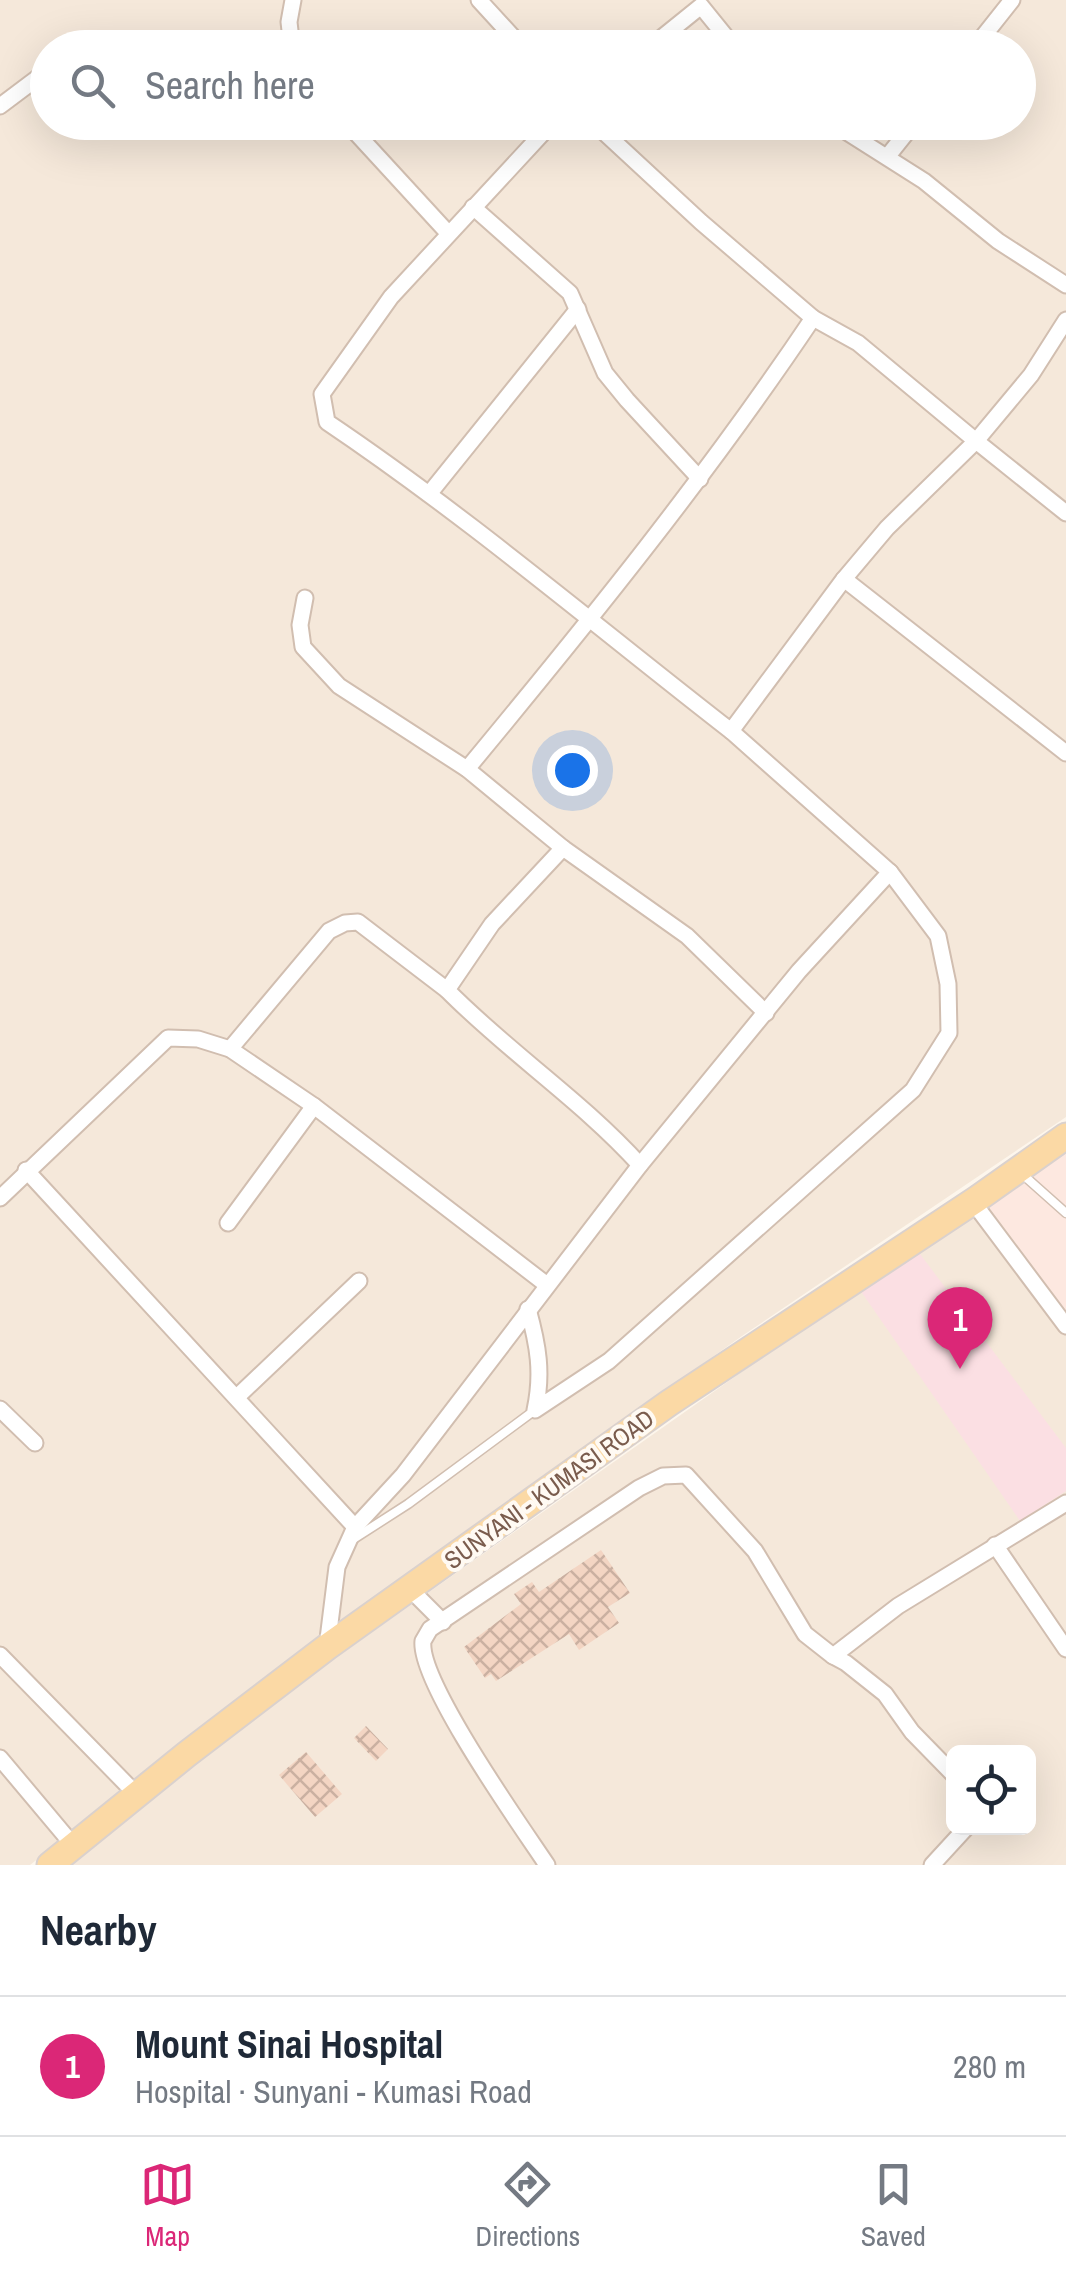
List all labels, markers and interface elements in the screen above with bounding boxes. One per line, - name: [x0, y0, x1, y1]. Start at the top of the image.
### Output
- search box: [30, 30, 1036, 140]
- icon: search: [65, 58, 120, 113]
- text: Search here: [145, 60, 315, 111]
- your location: [547, 745, 598, 796]
- pin: 1: [928, 1286, 992, 1369]
- street label: SUNYANI - KUMASI ROAD: [437, 1401, 661, 1577]
- map controls: [946, 1745, 1036, 1835]
- button: locate: [946, 1745, 1036, 1835]
- text: Nearby: [40, 1902, 157, 1958]
- text: Mount Sinai Hospital: [135, 2019, 443, 2070]
- text: 1: [65, 2045, 80, 2088]
- text: 280 m: [953, 2045, 1026, 2088]
- text: Hospital · Sunyani - Kumasi Road: [135, 2070, 532, 2113]
- tab: Map: [140, 2157, 195, 2255]
- tab: Directions: [476, 2157, 580, 2255]
- tab: Saved: [861, 2157, 926, 2255]

